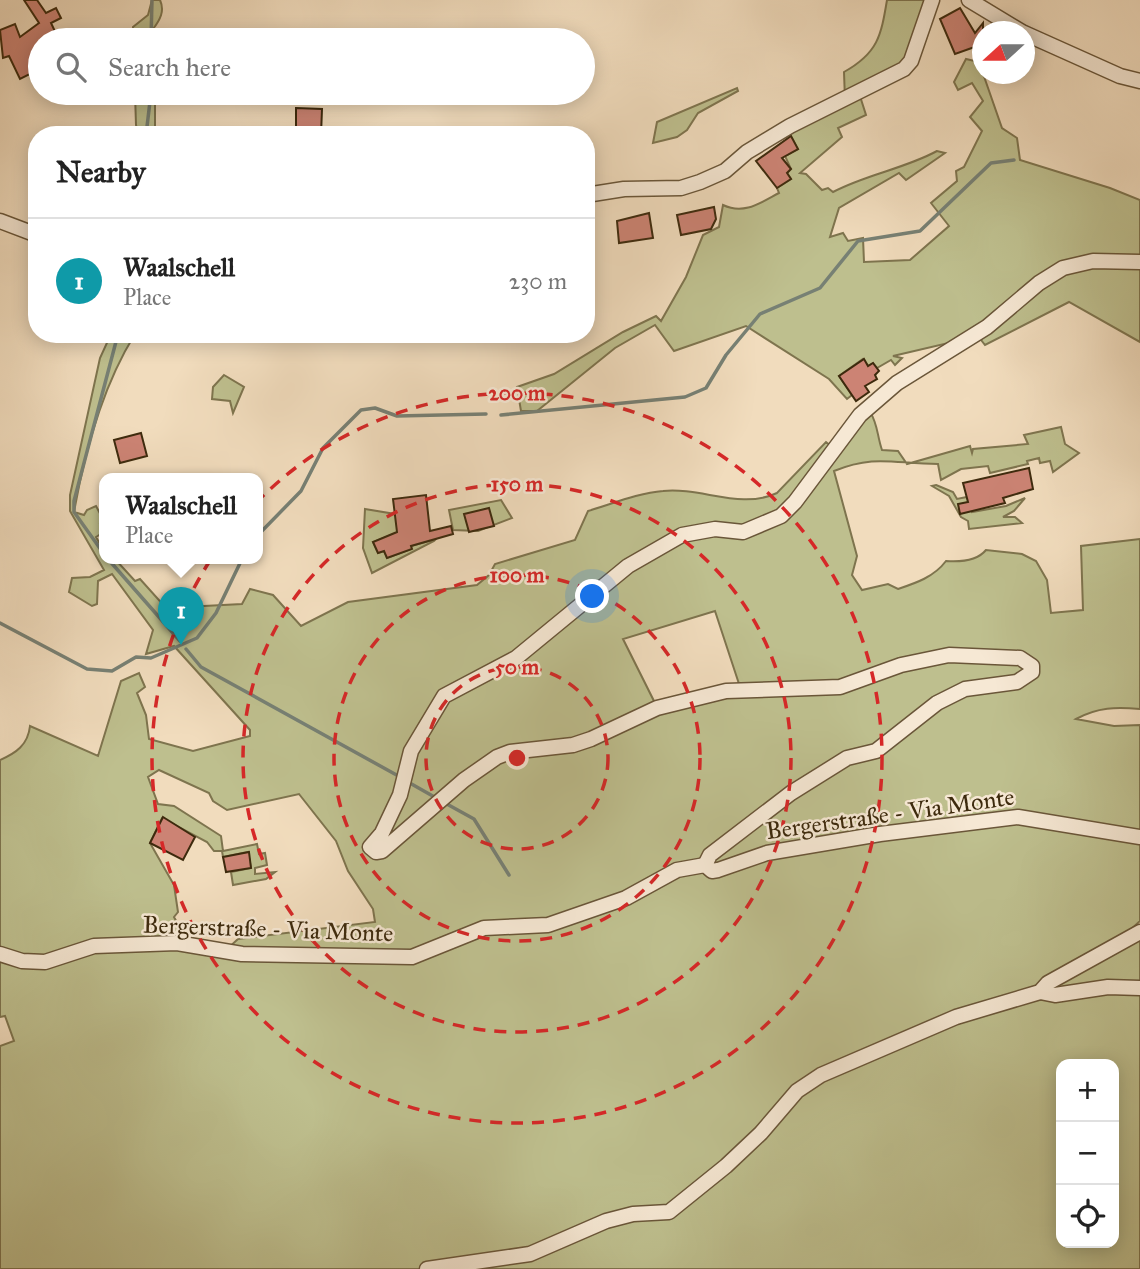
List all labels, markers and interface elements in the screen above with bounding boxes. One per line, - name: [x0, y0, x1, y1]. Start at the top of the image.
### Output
- north arrow: [972, 21, 1035, 84]
- search box: [28, 28, 595, 105]
- icon: search: [52, 48, 90, 86]
- text: Search here: [108, 51, 231, 83]
- text: Nearby: [56, 154, 146, 190]
- text: Waalschell: [123, 251, 235, 283]
- text: 1: [74, 267, 84, 295]
- text: 230 m: [509, 267, 567, 295]
- text: Place: [123, 283, 171, 311]
- text: 200 m: [489, 380, 546, 406]
- text: 150 m: [491, 471, 543, 497]
- popup: [99, 473, 263, 564]
- text: Waalschell: [125, 489, 237, 521]
- text: Place: [125, 521, 173, 549]
- text: 100 m: [490, 562, 545, 588]
- your location: [575, 579, 609, 613]
- pin: 1: [158, 587, 204, 645]
- text: 50 m: [495, 654, 539, 680]
- centre of rings: [505, 746, 529, 770]
- street label: Bergerstraße - Via Monte: [764, 782, 1016, 846]
- street label: Bergerstraße - Via Monte: [142, 910, 394, 948]
- map controls: [1056, 1059, 1119, 1248]
- button: +: [1056, 1059, 1119, 1122]
- button: −: [1056, 1122, 1119, 1185]
- button: locate: [1056, 1185, 1119, 1248]

